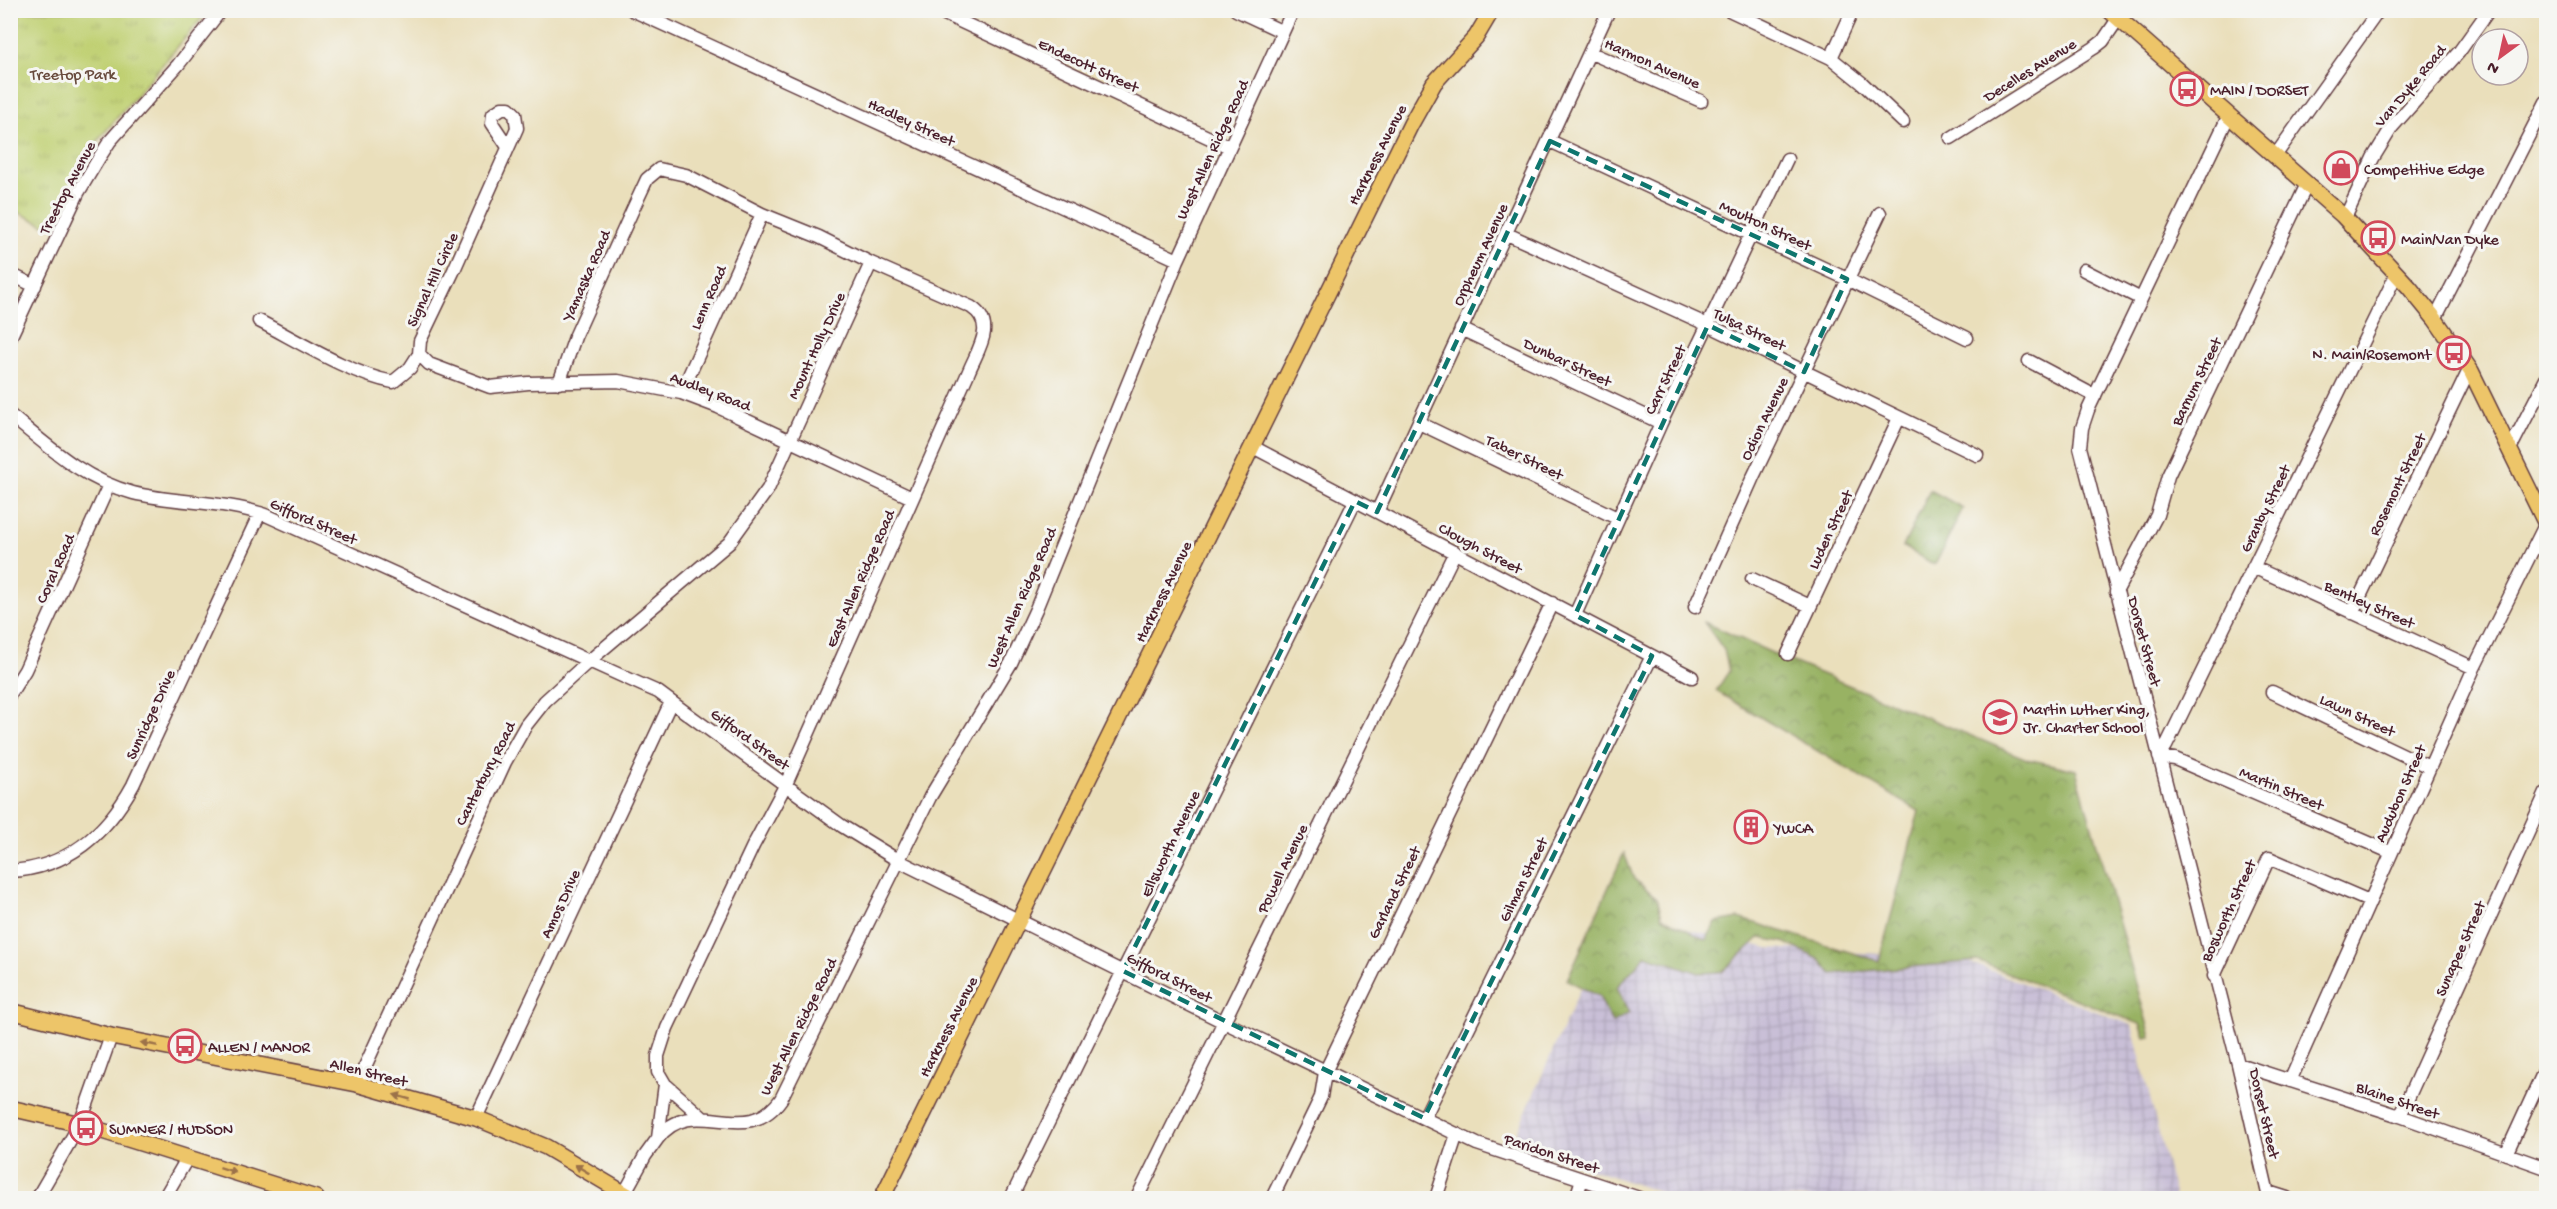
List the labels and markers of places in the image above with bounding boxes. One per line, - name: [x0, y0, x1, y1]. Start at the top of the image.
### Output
- bus stop icon: MAIN / DORSET: [2169, 71, 2205, 107]
- place label: MAIN / DORSET: [2210, 83, 2309, 102]
- shop icon: Competitive Edge: [2323, 150, 2359, 186]
- place label: Competitive Edge: [2364, 162, 2485, 181]
- bus stop icon: Main/Van Dyke: [2360, 220, 2396, 256]
- place label: Main/Van Dyke: [2401, 232, 2500, 251]
- bus stop icon: N. Main/Rosemont: [2436, 335, 2472, 371]
- place label: N. Main/Rosemont: [2312, 347, 2432, 366]
- school or university icon: Martin Luther King, Jr. Charter School: [1982, 699, 2018, 735]
- place label: Martin Luther King, Jr. Charter School: [2023, 702, 2150, 739]
- building icon: YWCA: [1733, 809, 1769, 845]
- place label: YWCA: [1772, 821, 1815, 840]
- bus stop icon: ALLEN / MANOR: [167, 1028, 203, 1064]
- place label: ALLEN / MANOR: [208, 1040, 311, 1059]
- bus stop icon: SUMNER / HUDSON: [68, 1110, 104, 1146]
- place label: SUMNER / HUDSON: [109, 1122, 233, 1141]

